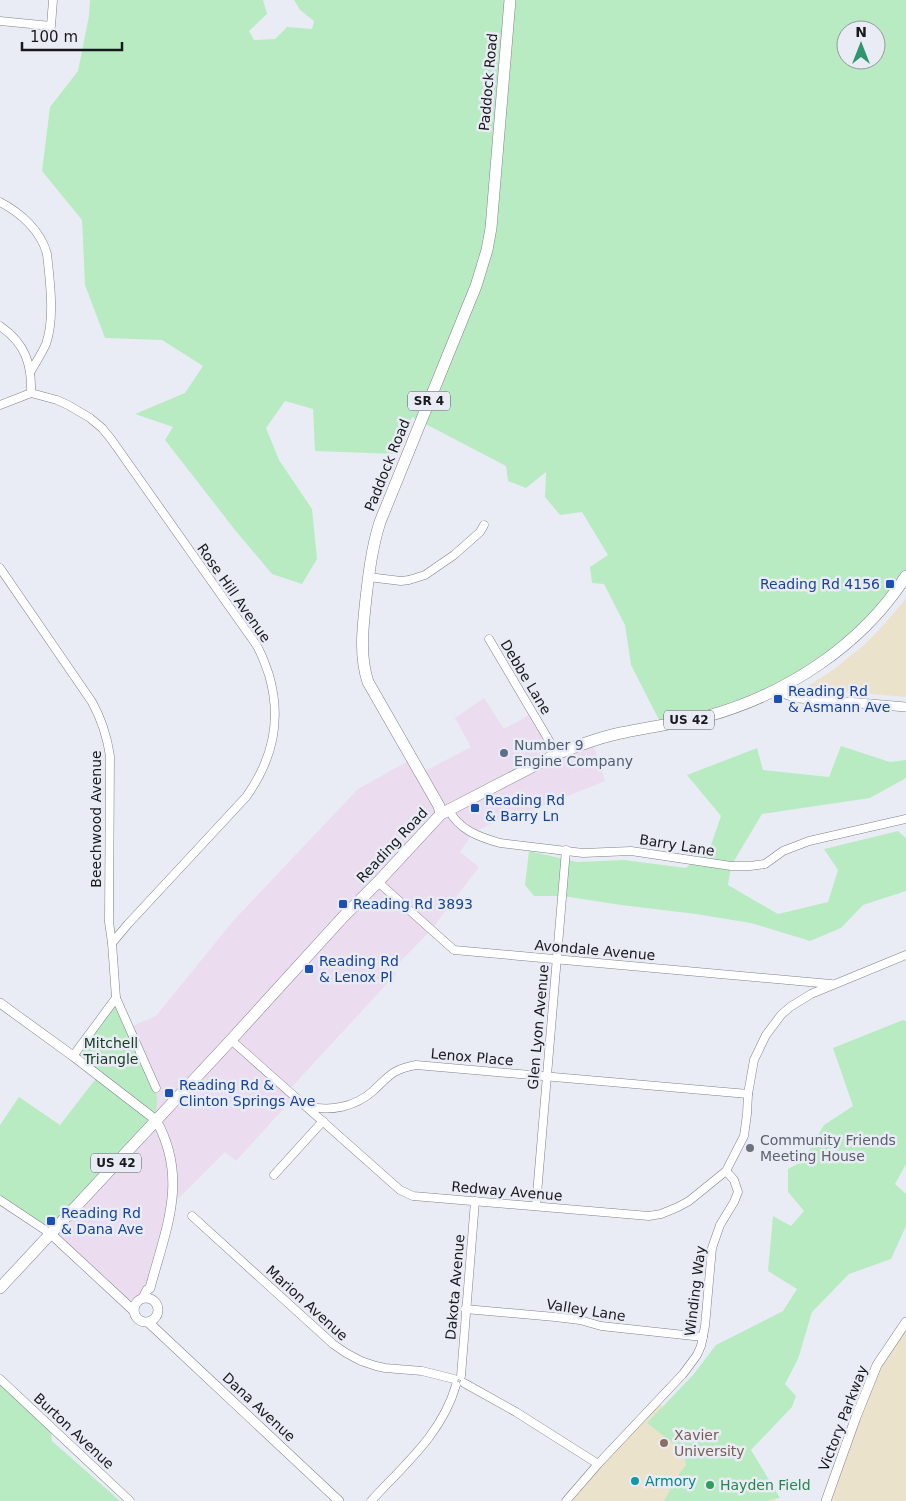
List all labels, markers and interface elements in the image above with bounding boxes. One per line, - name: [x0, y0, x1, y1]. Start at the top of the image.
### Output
- scale bar: [22, 20, 122, 52]
- north arrow: [836, 20, 886, 70]
- text: N: [855, 24, 867, 40]
- text: 100 m: [30, 28, 78, 46]
- street label: Paddock Road: [476, 32, 500, 132]
- road number: SR 4: [408, 392, 450, 411]
- street label: Paddock Road: [361, 417, 413, 513]
- street label: Rose Hill Avenue: [194, 541, 274, 645]
- place label: Reading Rd 4156: [760, 576, 880, 592]
- marker: Reading Rd 4156: [884, 578, 896, 590]
- street label: Debbe Lane: [497, 637, 555, 717]
- place label: Reading Rd & Asmann Ave: [788, 683, 890, 715]
- marker: Reading Rd & Asmann Ave: [772, 693, 784, 705]
- road number: US 42: [664, 710, 714, 730]
- place label: Number 9 Engine Company: [514, 737, 633, 769]
- marker: Number 9 Engine Company: [498, 747, 510, 759]
- street label: Beechwood Avenue: [88, 750, 104, 888]
- place label: Reading Rd & Barry Ln: [485, 792, 565, 824]
- marker: Reading Rd & Barry Ln: [469, 802, 481, 814]
- street label: Reading Road: [353, 804, 431, 886]
- street label: Barry Lane: [638, 831, 716, 859]
- place label: Reading Rd 3893: [353, 896, 473, 912]
- marker: Reading Rd 3893: [337, 898, 349, 910]
- street label: Avondale Avenue: [534, 937, 656, 963]
- place label: Reading Rd & Lenox Pl: [319, 953, 399, 985]
- marker: Reading Rd & Lenox Pl: [303, 963, 315, 975]
- street label: Glen Lyon Avenue: [525, 964, 551, 1090]
- park label: Mitchell Triangle: [83, 1035, 138, 1067]
- street label: Lenox Place: [430, 1045, 514, 1069]
- place label: Reading Rd & Clinton Springs Ave: [179, 1077, 315, 1109]
- marker: Reading Rd & Clinton Springs Ave: [163, 1087, 175, 1099]
- place label: Community Friends Meeting House: [760, 1132, 896, 1164]
- marker: Community Friends Meeting House: [744, 1142, 756, 1154]
- road number: US 42: [91, 1154, 141, 1172]
- street label: Redway Avenue: [451, 1178, 563, 1204]
- place label: Reading Rd & Dana Ave: [61, 1205, 143, 1237]
- marker: Reading Rd & Dana Ave: [45, 1215, 57, 1227]
- street label: Dakota Avenue: [442, 1233, 468, 1341]
- street label: Winding Way: [682, 1245, 708, 1337]
- street label: Marion Avenue: [263, 1262, 351, 1344]
- street label: Valley Lane: [545, 1296, 627, 1324]
- street label: Victory Parkway: [815, 1363, 871, 1473]
- street label: Dana Avenue: [219, 1369, 299, 1445]
- street label: Burton Avenue: [31, 1390, 117, 1472]
- place label: Xavier University: [674, 1427, 745, 1459]
- marker: Xavier University: [658, 1437, 670, 1449]
- place label: Armory: [645, 1473, 696, 1489]
- marker: Armory: [629, 1475, 641, 1487]
- place label: Hayden Field: [720, 1477, 811, 1493]
- marker: Hayden Field: [704, 1479, 716, 1491]

